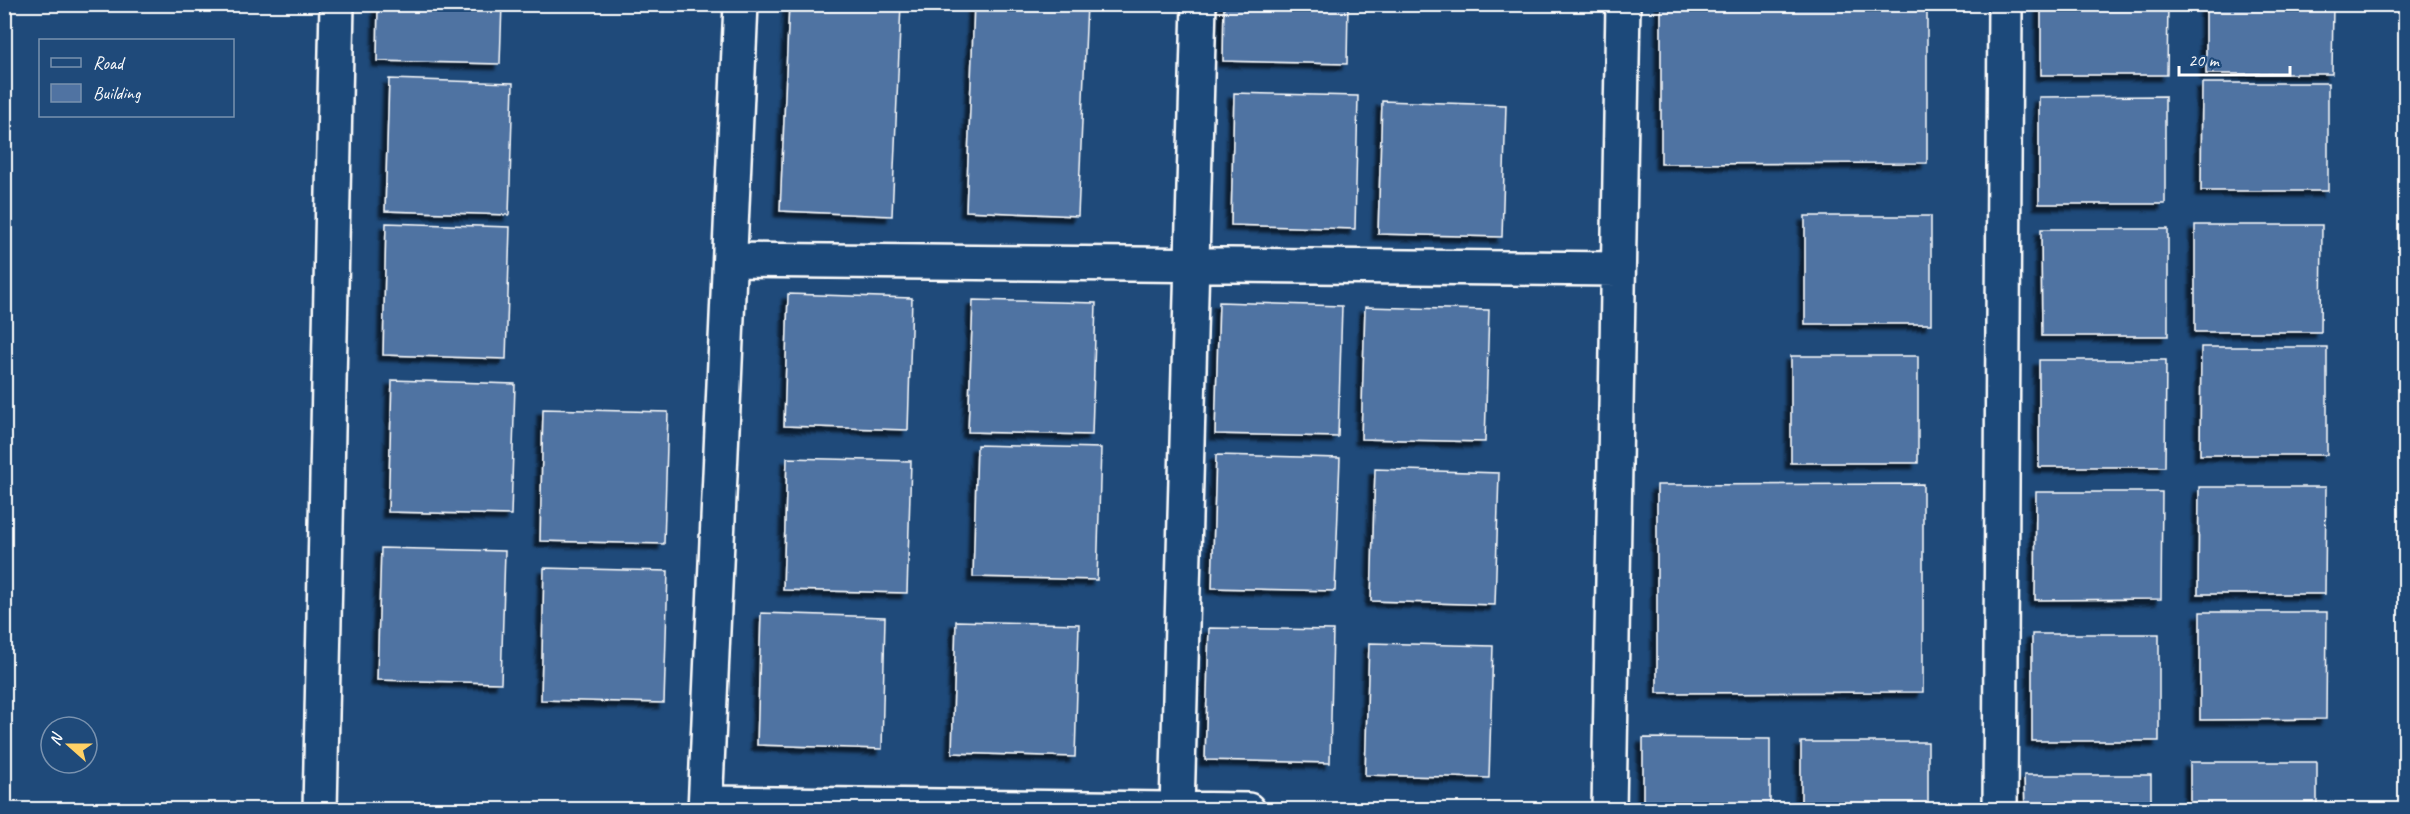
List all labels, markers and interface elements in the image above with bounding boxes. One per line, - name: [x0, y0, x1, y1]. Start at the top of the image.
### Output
- legend: [39, 39, 234, 117]
- scale bar: [2179, 39, 2290, 77]
- text: 20 m: [2188, 49, 2221, 71]
- text: Road: [93, 52, 126, 74]
- text: Building: [93, 82, 142, 104]
- north arrow: [39, 715, 99, 775]
- text: N: [45, 729, 68, 748]

